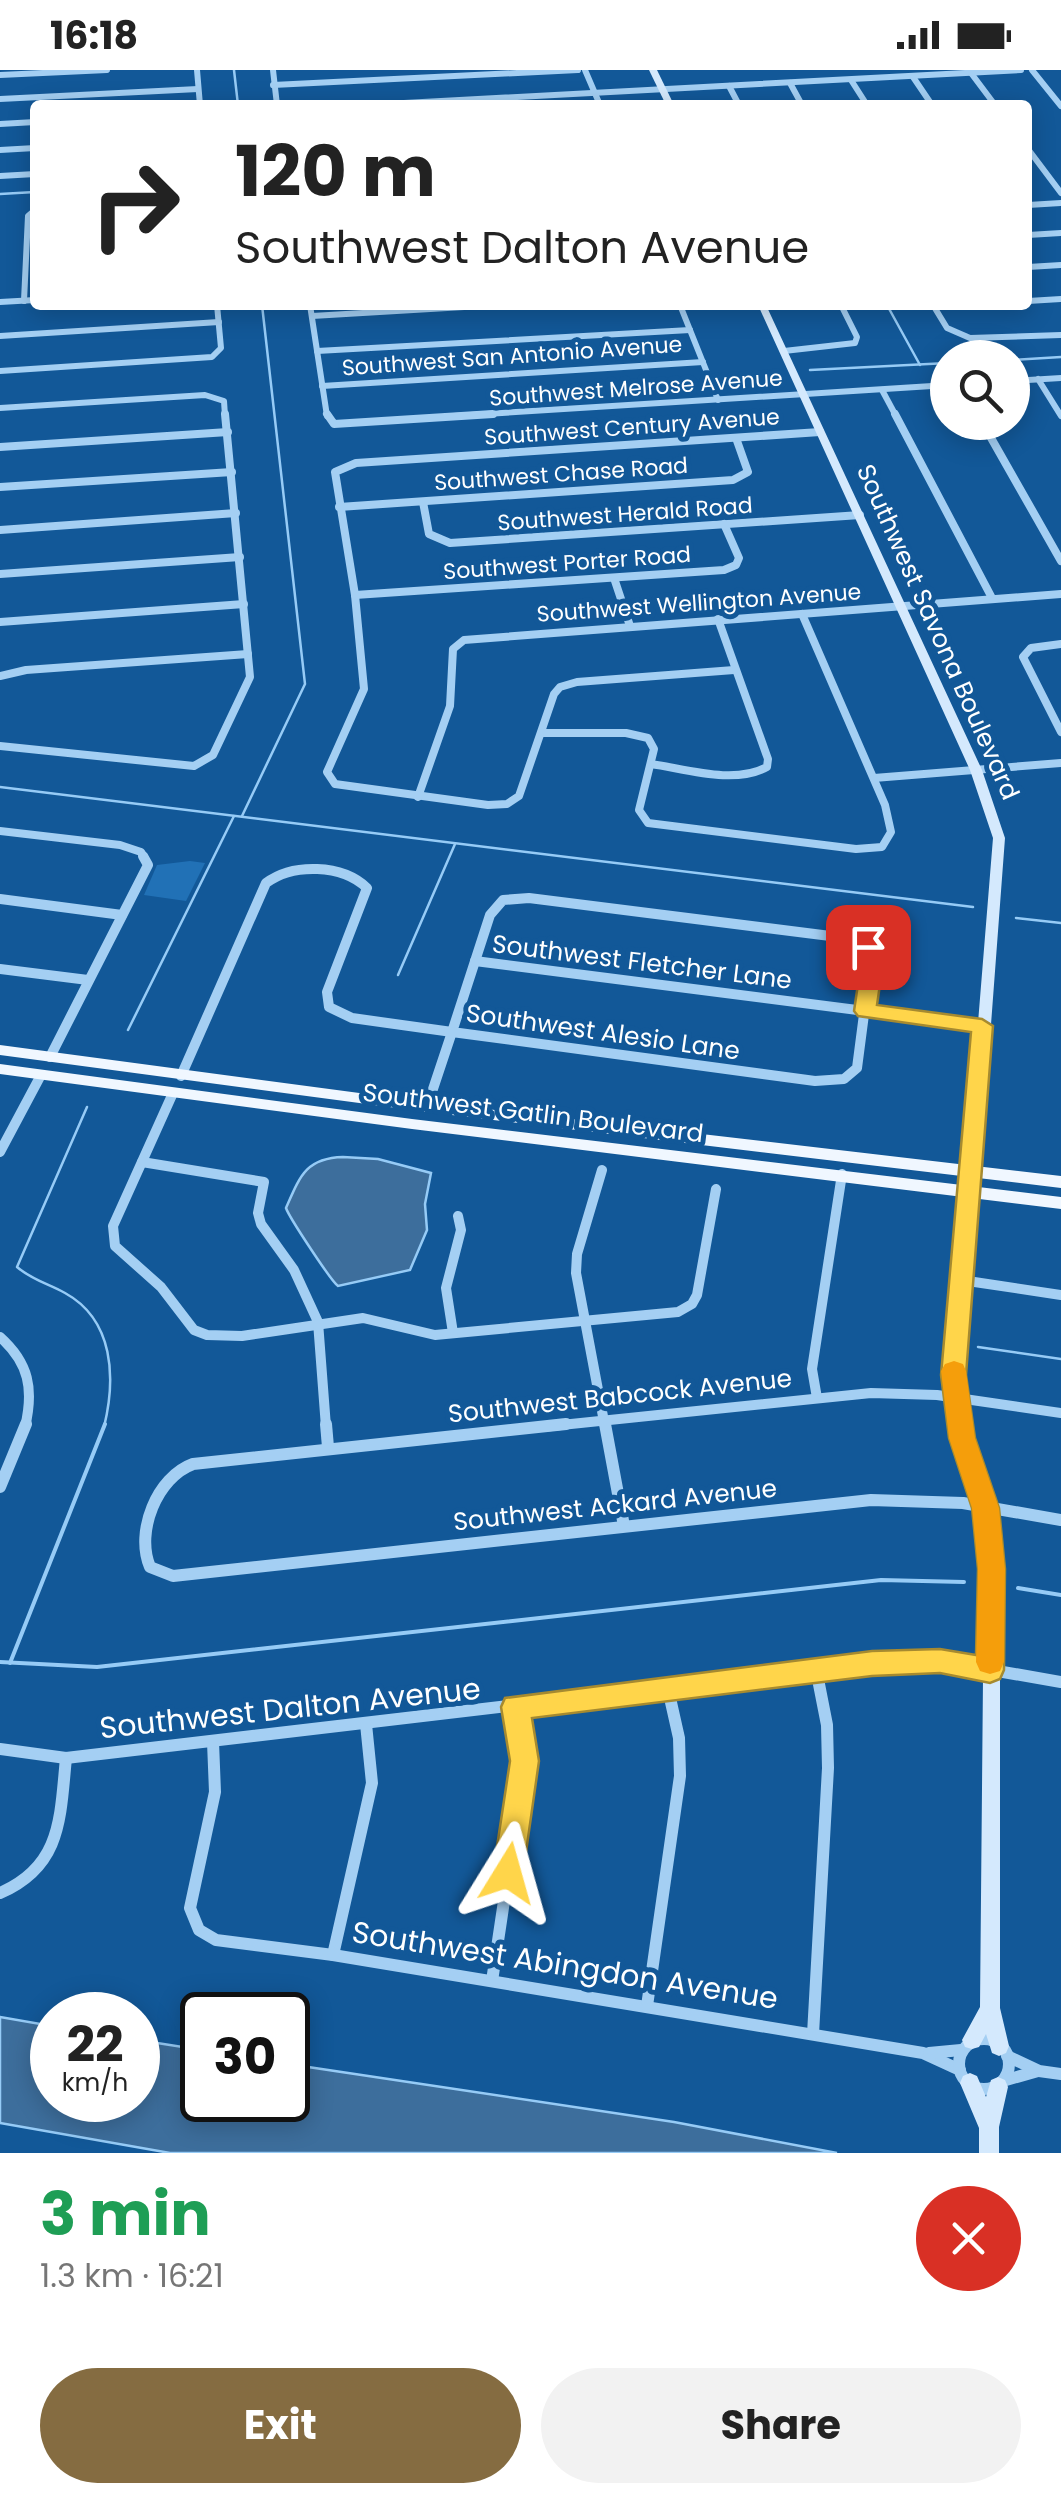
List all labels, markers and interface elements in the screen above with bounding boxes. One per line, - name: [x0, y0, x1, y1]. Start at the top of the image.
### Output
- text: 16:18: [50, 9, 138, 62]
- text: 120 m: [235, 122, 436, 221]
- icon: right: [70, 140, 200, 270]
- text: Southwest Dalton Avenue: [235, 216, 809, 279]
- street label: Southwest San Antonio Avenue: [341, 329, 683, 383]
- map controls: [930, 340, 1030, 440]
- button: search: [930, 340, 1030, 440]
- street label: Southwest Melrose Avenue: [488, 362, 784, 414]
- street label: Southwest Century Avenue: [483, 401, 781, 453]
- street label: Southwest Chase Road: [433, 450, 689, 498]
- street label: Southwest Savona Boulevard: [848, 459, 1028, 805]
- street label: Southwest Herald Road: [496, 490, 754, 538]
- street label: Southwest Porter Road: [442, 539, 692, 587]
- street label: Southwest Wellington Avenue: [536, 576, 862, 630]
- pin: [826, 905, 911, 990]
- icon: arrive: [841, 920, 896, 975]
- street label: Southwest Fletcher Lane: [490, 926, 794, 998]
- street label: Southwest Alesio Lane: [464, 995, 742, 1069]
- street label: Southwest Gatlin Boulevard: [361, 1075, 705, 1151]
- street label: Southwest Babcock Avenue: [446, 1361, 794, 1431]
- street label: Southwest Ackard Avenue: [451, 1471, 779, 1539]
- street label: Southwest Dalton Avenue: [97, 1667, 483, 1749]
- position arrow: [456, 1821, 560, 1925]
- street label: Southwest Abingdon Avenue: [349, 1910, 781, 2020]
- speed limit sign: 30: [180, 1992, 310, 2122]
- text: 22: [66, 2009, 124, 2080]
- text: km/h: [62, 2065, 128, 2100]
- text: 3 min: [40, 2172, 211, 2256]
- button: close: [916, 2186, 1021, 2291]
- text: 1.3 km · 16:21: [40, 2253, 224, 2298]
- button: Exit: [40, 2368, 521, 2483]
- button: Share: [541, 2368, 1021, 2483]

